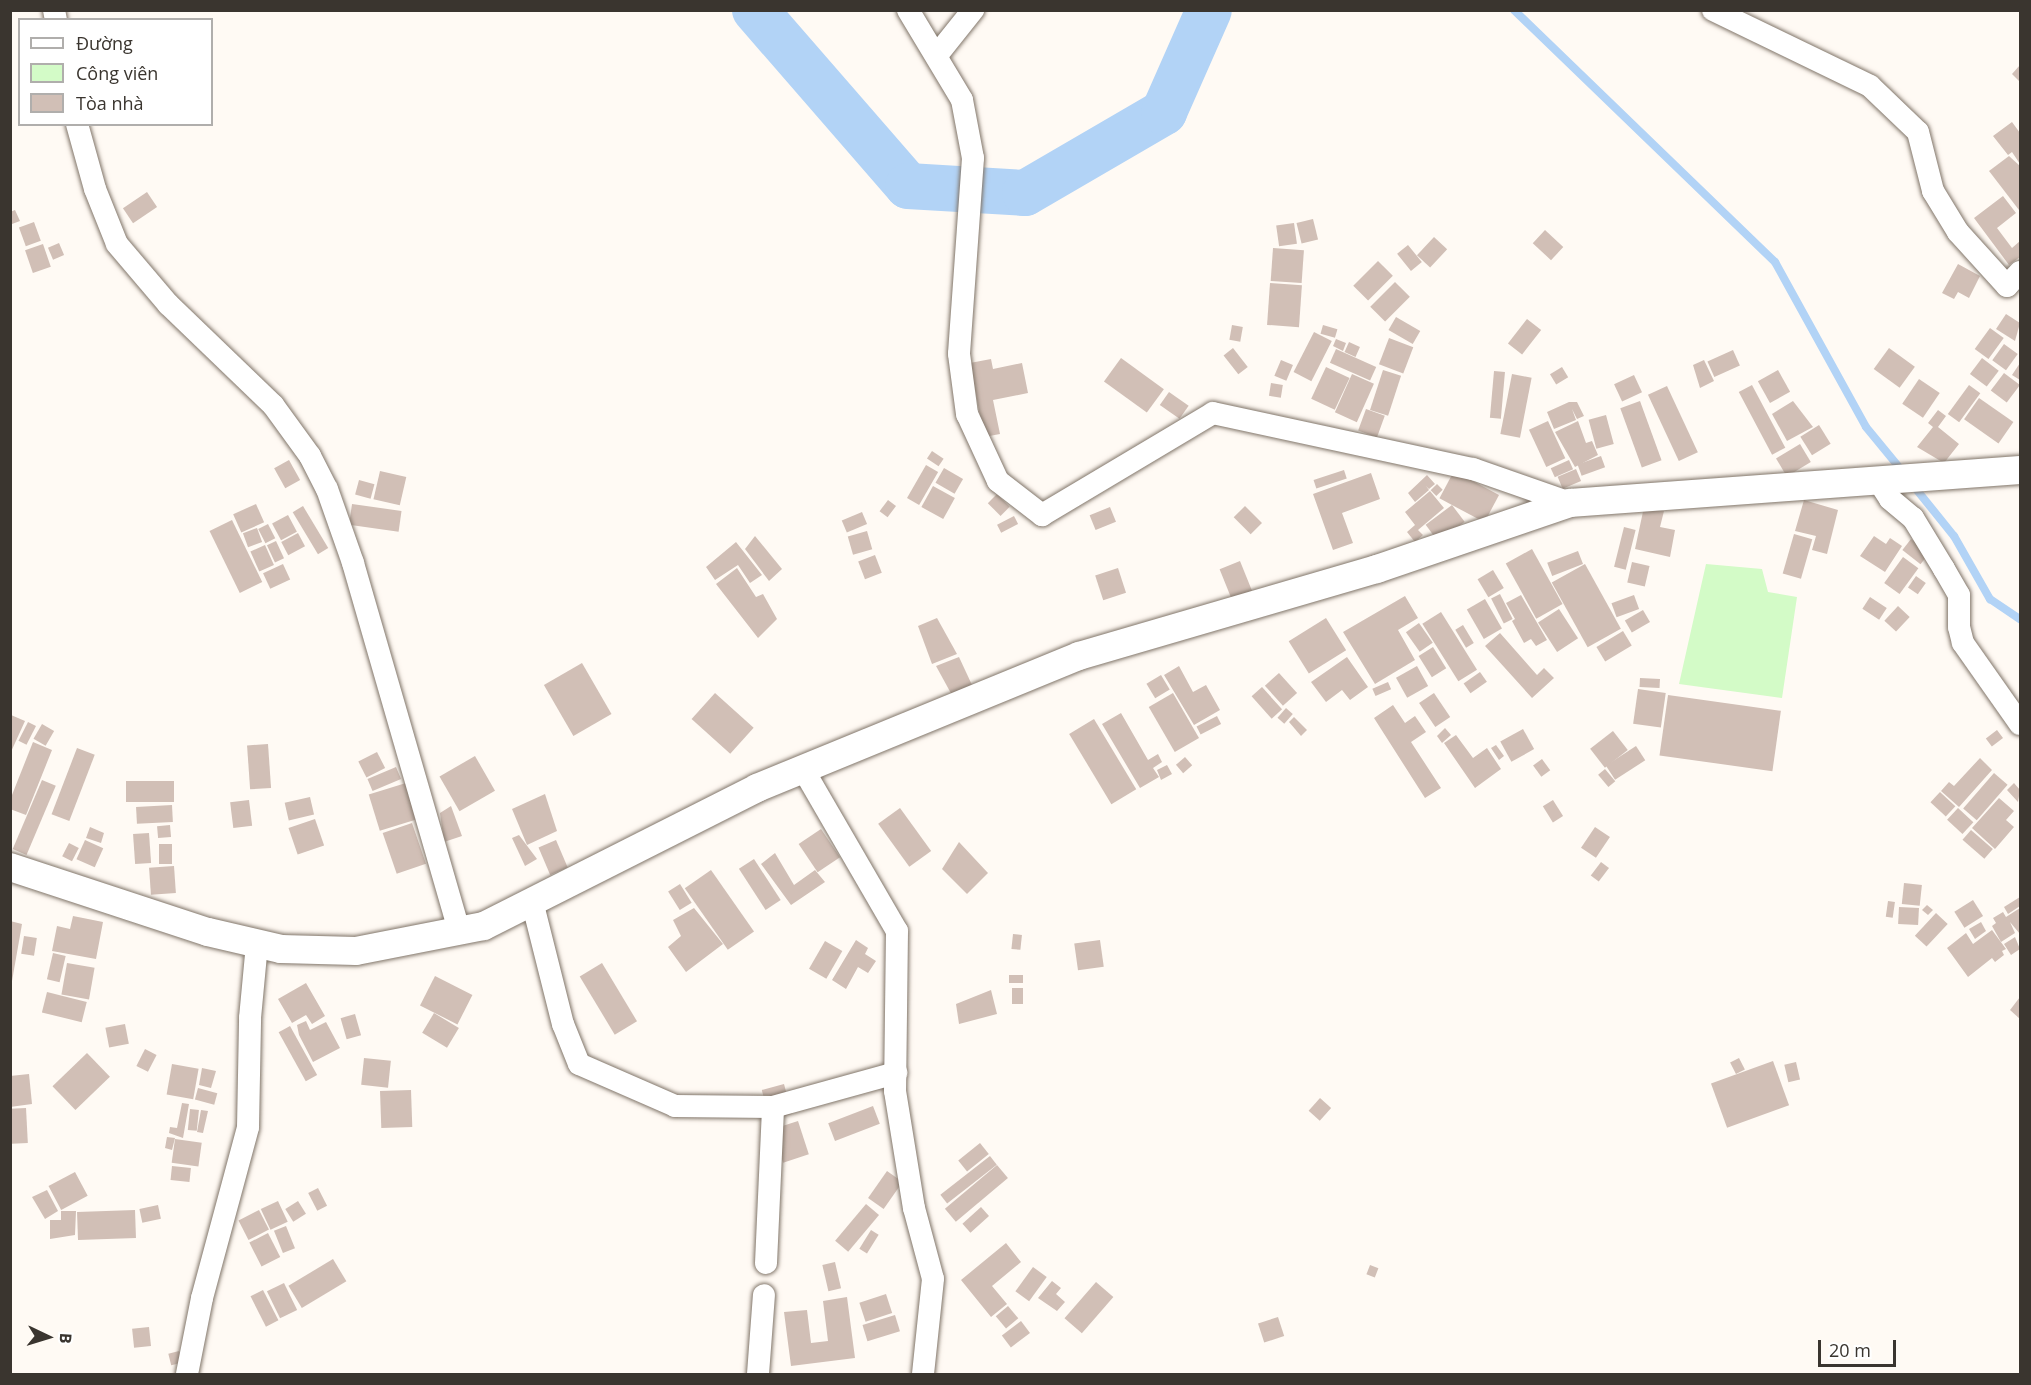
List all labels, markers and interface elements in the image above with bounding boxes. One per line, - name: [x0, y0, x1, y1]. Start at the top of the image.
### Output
- legend: [18, 18, 213, 126]
- text: Đường: [76, 31, 133, 55]
- text: Công viên: [76, 61, 158, 85]
- text: Tòa nhà: [76, 91, 144, 115]
- north arrow: [18, 1307, 78, 1367]
- scale bar: [1821, 1328, 1899, 1366]
- text: B: [55, 1332, 77, 1344]
- text: 20 m: [1829, 1338, 1871, 1362]

